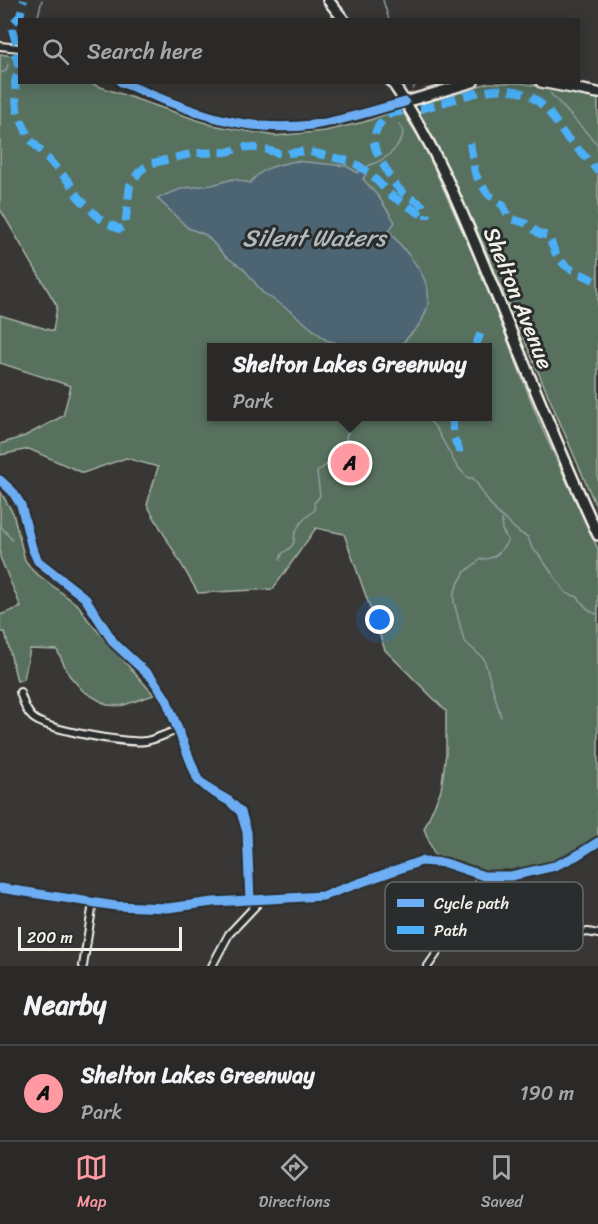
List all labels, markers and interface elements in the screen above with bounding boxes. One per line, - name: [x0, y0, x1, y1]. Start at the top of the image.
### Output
- search box: [18, 18, 580, 84]
- text: Search here: [87, 32, 203, 71]
- icon: search: [39, 35, 72, 68]
- water label: Silent Waters: [243, 217, 389, 259]
- street label: Shelton Avenue: [472, 221, 565, 375]
- popup: [207, 343, 492, 421]
- text: Shelton Lakes Greenway: [233, 345, 466, 384]
- text: Park: [233, 384, 274, 419]
- pin: A: [330, 440, 370, 486]
- your location: [365, 605, 394, 634]
- legend: [385, 882, 583, 951]
- text: Cycle path: [434, 889, 509, 918]
- text: Path: [434, 916, 467, 945]
- text: 200 m: [27, 923, 73, 952]
- scale bar: [18, 924, 182, 952]
- text: Nearby: [24, 982, 106, 1028]
- text: Shelton Lakes Greenway: [81, 1056, 315, 1095]
- text: A: [37, 1076, 50, 1111]
- text: 190 m: [520, 1076, 574, 1111]
- text: Park: [81, 1095, 122, 1130]
- tab: Map: [75, 1151, 108, 1216]
- tab: Directions: [259, 1151, 330, 1216]
- tab: Saved: [481, 1151, 523, 1216]

